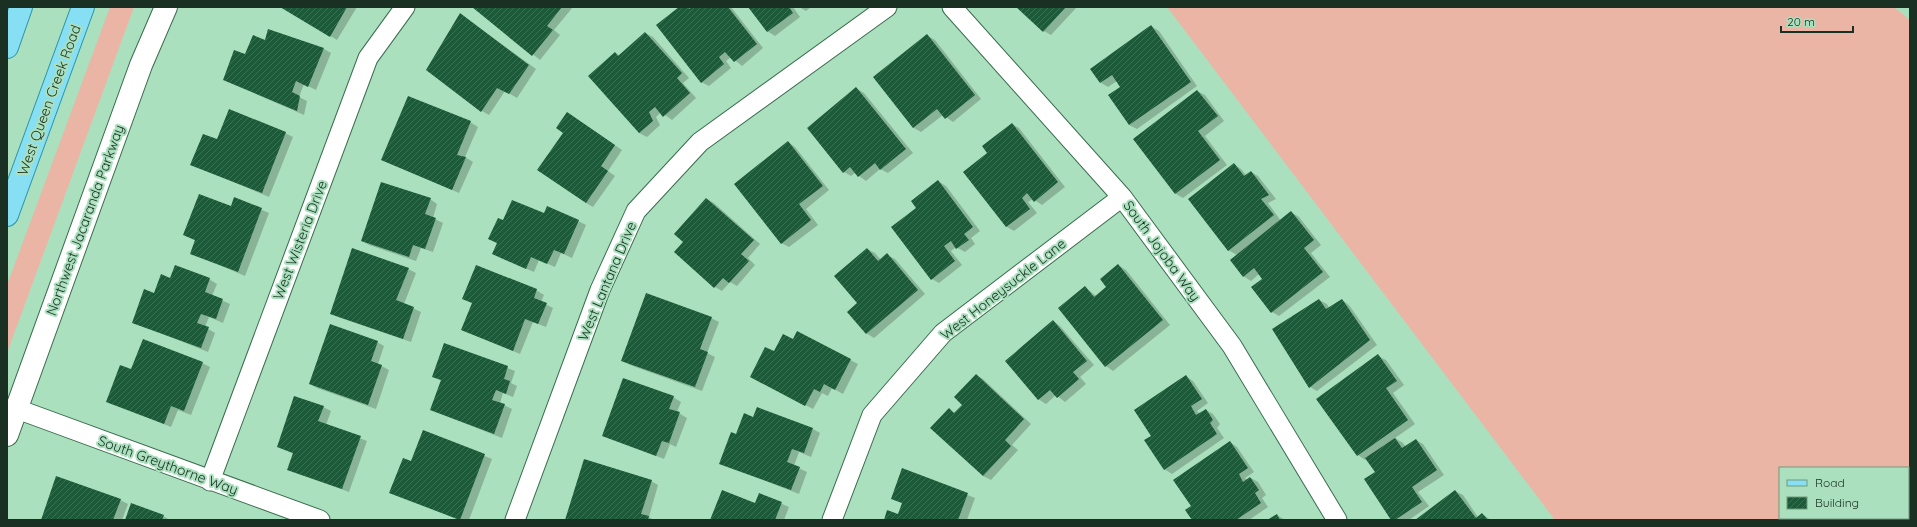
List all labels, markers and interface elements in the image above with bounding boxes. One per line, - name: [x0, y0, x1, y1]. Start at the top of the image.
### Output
- scale bar: [1781, 8, 1853, 34]
- text: 20 m: [1787, 14, 1815, 29]
- street label: West Queen Creek Road: [13, 22, 85, 178]
- street label: Northwest Jacaranda Parkway: [42, 122, 128, 318]
- street label: West Wisteria Drive: [269, 178, 331, 302]
- street label: South Jojoba Way: [1119, 197, 1205, 305]
- street label: West Lantana Drive: [574, 219, 640, 343]
- street label: West Honeysuckle Lane: [937, 234, 1070, 344]
- street label: South Greythorne Way: [96, 431, 240, 499]
- legend: [1779, 467, 1909, 519]
- text: Road: [1815, 475, 1845, 490]
- text: Building: [1815, 495, 1859, 510]

